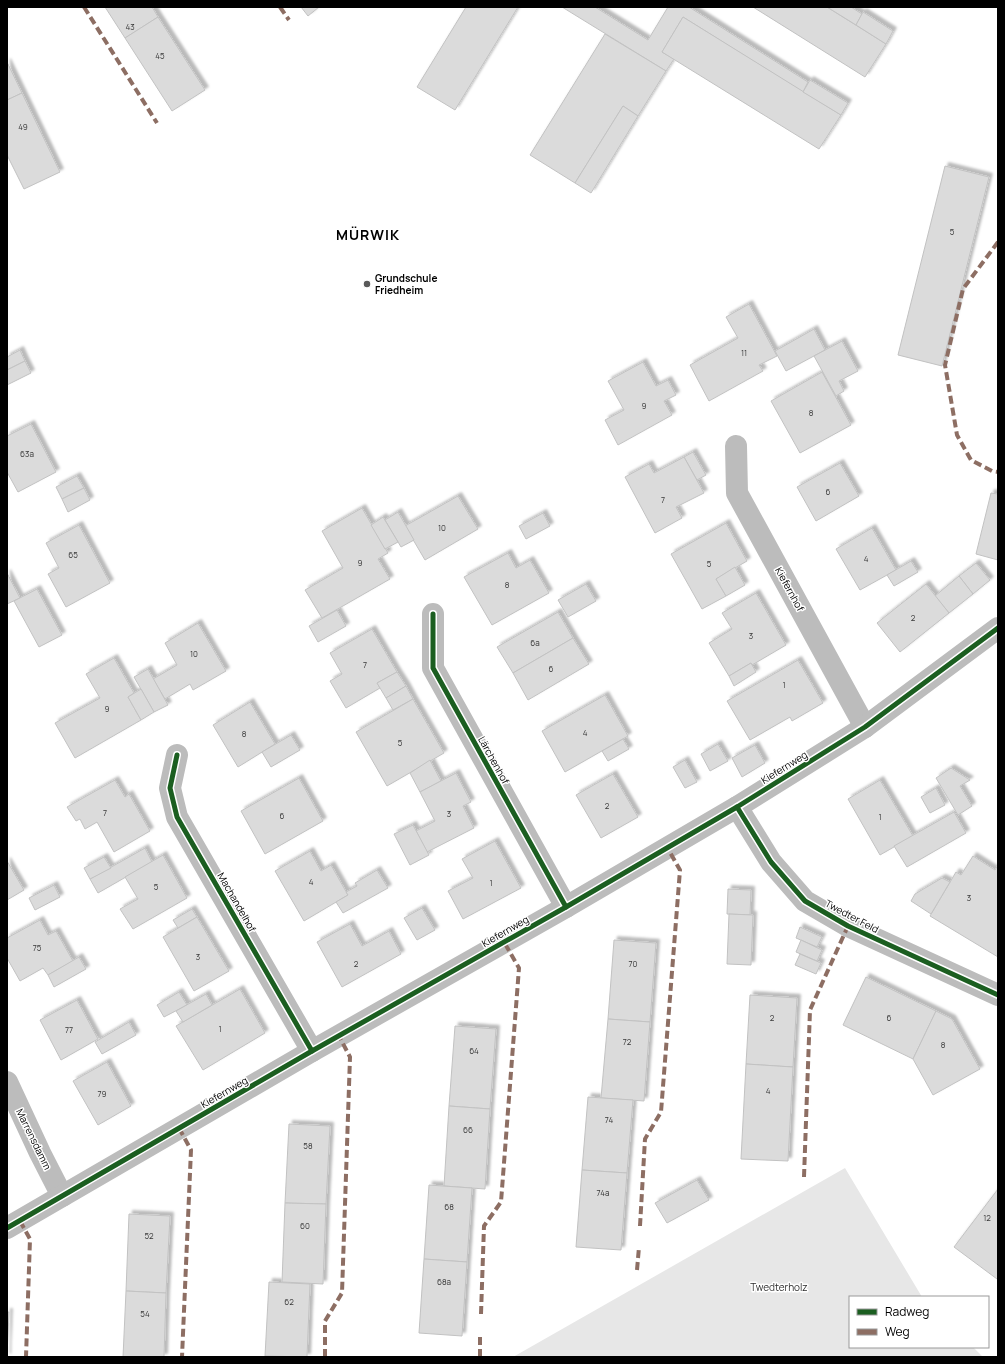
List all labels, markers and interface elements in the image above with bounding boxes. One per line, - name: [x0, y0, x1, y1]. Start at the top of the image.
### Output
- house number: 43: [125, 21, 135, 32]
- house number: 45: [155, 50, 165, 61]
- house number: 49: [18, 121, 28, 132]
- district label: MÜRWIK: [336, 225, 400, 244]
- house number: 5: [950, 226, 955, 237]
- place label: Grundschule Friedheim: [375, 271, 437, 297]
- marker: Grundschule Friedheim: [362, 279, 372, 289]
- house number: 11: [741, 347, 747, 358]
- house number: 9: [642, 400, 647, 411]
- house number: 8: [809, 407, 814, 418]
- house number: 63a: [20, 448, 34, 459]
- house number: 6: [826, 486, 831, 497]
- house number: 7: [661, 494, 665, 505]
- house number: 10: [438, 522, 446, 533]
- house number: 65: [68, 549, 78, 560]
- house number: 4: [864, 553, 869, 564]
- house number: 9: [358, 557, 363, 568]
- house number: 5: [707, 558, 712, 569]
- street label: Kiefernhof: [772, 564, 808, 614]
- house number: 8: [505, 579, 510, 590]
- house number: 2: [911, 612, 916, 623]
- house number: 3: [749, 630, 753, 641]
- house number: 6a: [530, 637, 540, 648]
- house number: 10: [190, 648, 198, 659]
- house number: 7: [363, 659, 367, 670]
- house number: 6: [549, 663, 554, 674]
- house number: 1: [782, 679, 786, 690]
- house number: 9: [105, 703, 110, 714]
- house number: 4: [583, 727, 588, 738]
- house number: 8: [242, 728, 247, 739]
- street label: Lärchenhof: [475, 734, 513, 787]
- house number: 5: [398, 737, 403, 748]
- street label: Kiefernweg: [758, 747, 810, 787]
- house number: 2: [605, 800, 610, 811]
- house number: 7: [103, 807, 107, 818]
- house number: 3: [447, 808, 451, 819]
- house number: 6: [280, 810, 285, 821]
- house number: 1: [878, 811, 882, 822]
- street label: Machandelhof: [214, 870, 260, 935]
- house number: 4: [309, 876, 314, 887]
- house number: 1: [489, 877, 493, 888]
- house number: 5: [154, 881, 159, 892]
- house number: 3: [967, 892, 971, 903]
- street label: Twedter Feld: [823, 896, 881, 936]
- street label: Kiefernweg: [479, 912, 531, 950]
- house number: 75: [33, 942, 42, 953]
- house number: 3: [196, 951, 200, 962]
- house number: 2: [354, 958, 359, 969]
- house number: 70: [629, 958, 638, 969]
- house number: 2: [770, 1012, 775, 1023]
- house number: 6: [887, 1012, 892, 1023]
- house number: 1: [218, 1023, 222, 1034]
- house number: 77: [65, 1024, 73, 1035]
- house number: 72: [623, 1036, 632, 1047]
- house number: 8: [941, 1039, 946, 1050]
- house number: 64: [469, 1045, 479, 1056]
- street label: Kiefernweg: [198, 1073, 250, 1111]
- house number: 4: [766, 1085, 771, 1096]
- house number: 79: [98, 1088, 107, 1099]
- street label: Marrensdamm: [13, 1106, 55, 1172]
- house number: 74: [605, 1114, 613, 1125]
- house number: 66: [463, 1124, 473, 1135]
- house number: 58: [303, 1140, 313, 1151]
- house number: 74a: [597, 1187, 609, 1198]
- house number: 68: [444, 1201, 454, 1212]
- house number: 12: [983, 1212, 991, 1223]
- house number: 60: [300, 1220, 310, 1231]
- house number: 52: [145, 1230, 154, 1241]
- house number: 68a: [437, 1276, 451, 1287]
- park label: Twedterholz: [750, 1280, 808, 1294]
- house number: 62: [284, 1296, 294, 1307]
- legend: [849, 1296, 989, 1348]
- text: Radweg: [885, 1303, 929, 1320]
- house number: 54: [140, 1308, 150, 1319]
- text: Weg: [885, 1323, 910, 1340]

